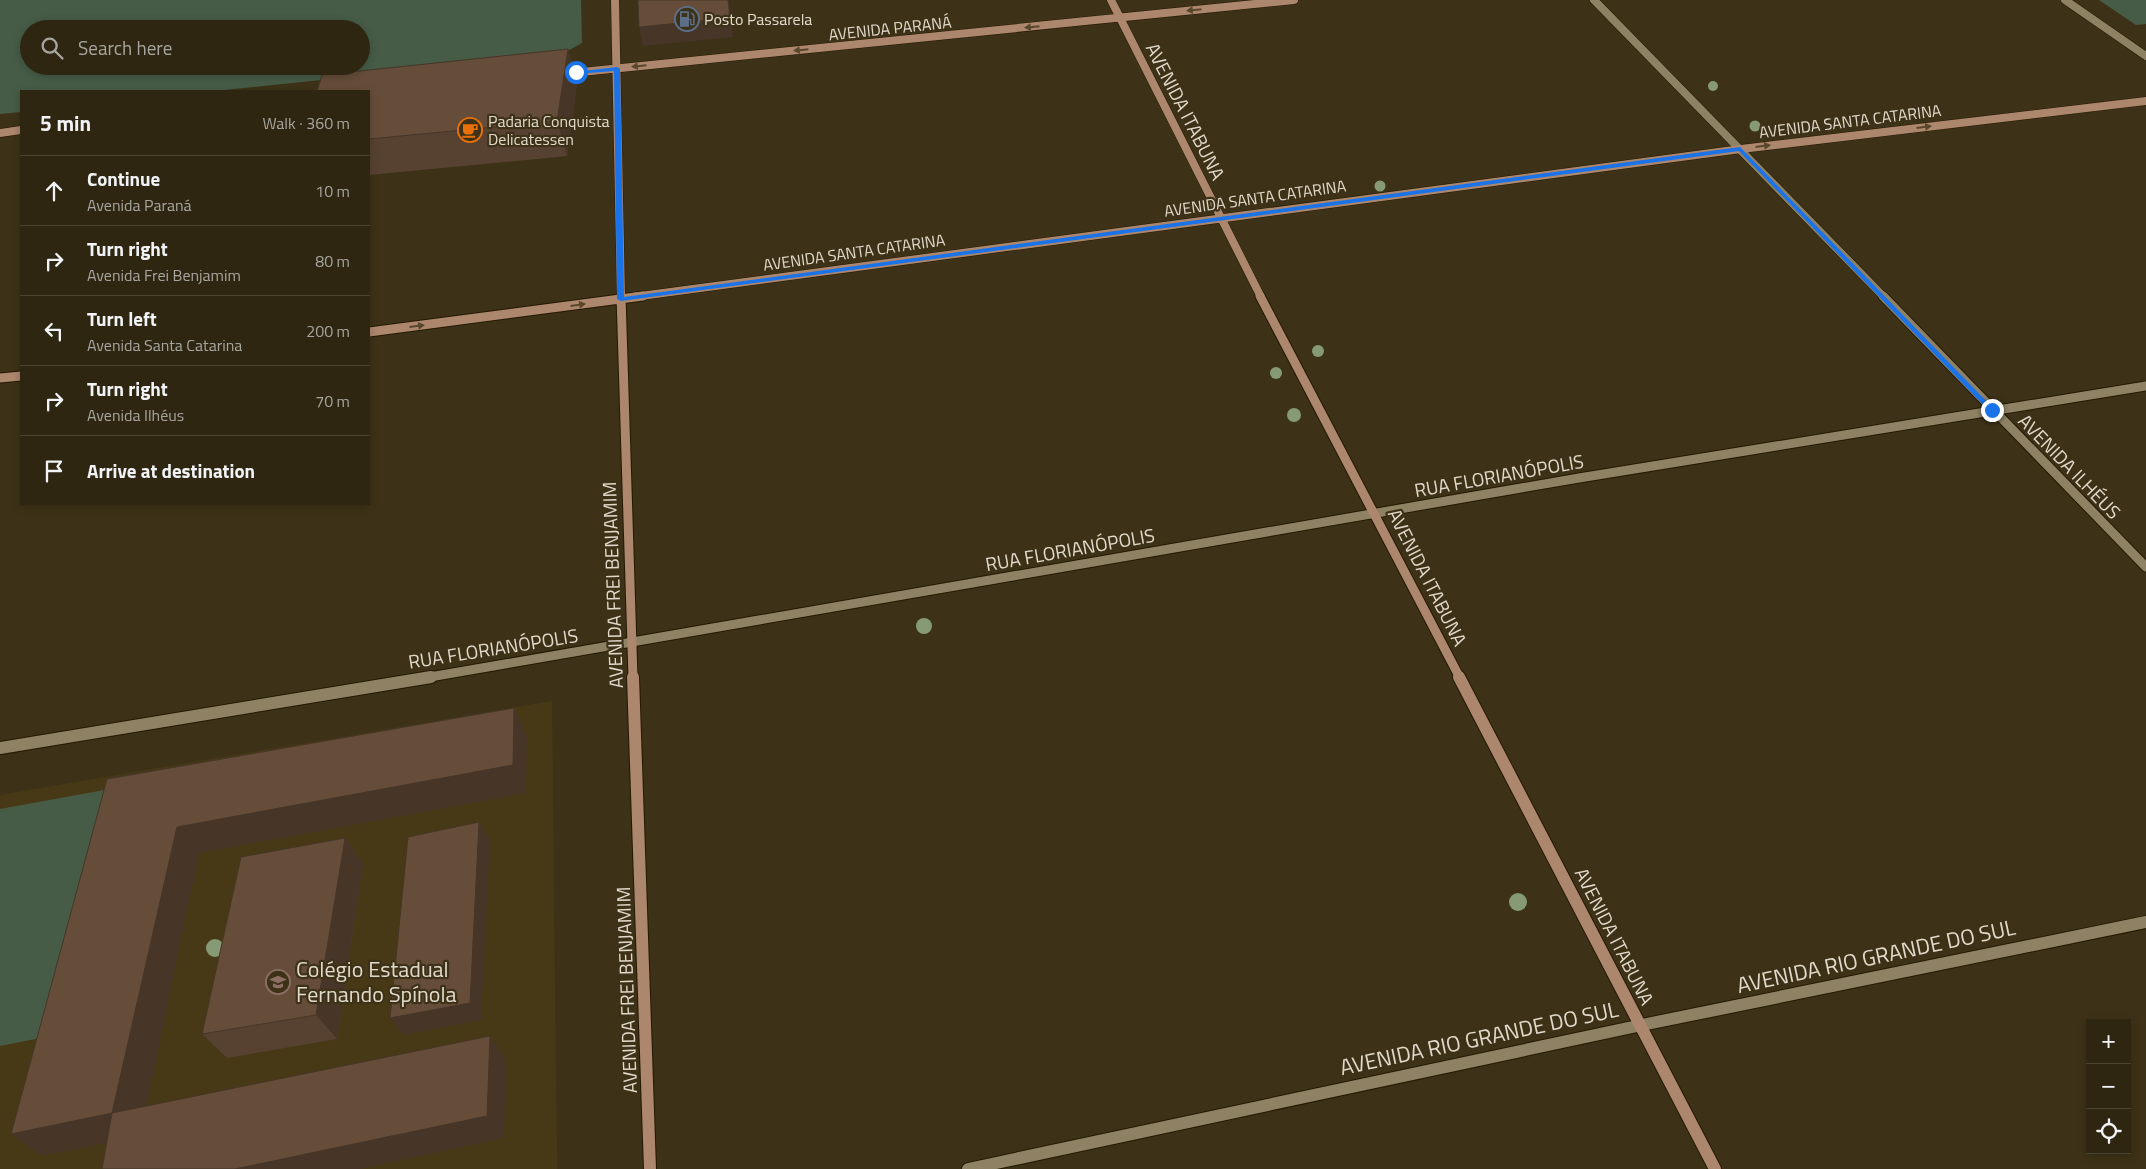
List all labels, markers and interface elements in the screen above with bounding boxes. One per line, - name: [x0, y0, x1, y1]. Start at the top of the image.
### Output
- fuel station icon: Posto Passarela: [674, 6, 700, 32]
- place label: Posto Passarela: [704, 7, 812, 31]
- one-way arrow: [1185, 7, 1201, 15]
- street label: AVENIDA PARANÁ: [827, 10, 953, 46]
- search box: [20, 20, 370, 75]
- one-way arrow: [1024, 23, 1040, 31]
- text: Search here: [78, 33, 172, 62]
- icon: search: [38, 34, 66, 62]
- street label: AVENIDA ITABUNA: [1139, 37, 1233, 185]
- one-way arrow: [792, 47, 808, 55]
- route start: [565, 61, 588, 84]
- one-way arrow: [631, 63, 647, 71]
- street label: AVENIDA SANTA CATARINA: [1757, 98, 1943, 144]
- text: 5 min: [40, 107, 91, 139]
- place label: Padaria Conquista Delicatessen: [488, 109, 610, 151]
- text: Walk · 360 m: [262, 111, 350, 135]
- cafe icon: Padaria Conquista Delicatessen: [457, 117, 483, 143]
- one-way arrow: [1916, 123, 1932, 131]
- one-way arrow: [1755, 142, 1771, 150]
- text: Continue: [87, 164, 160, 193]
- street label: AVENIDA SANTA CATARINA: [1162, 173, 1348, 223]
- icon: ahead: [40, 177, 68, 205]
- text: 10 m: [315, 179, 350, 203]
- text: Avenida Paraná: [87, 193, 192, 217]
- street label: AVENIDA SANTA CATARINA: [761, 227, 947, 277]
- text: Turn right: [87, 234, 168, 263]
- icon: right: [40, 247, 68, 275]
- text: 80 m: [315, 249, 350, 273]
- text: Avenida Frei Benjamim: [87, 263, 241, 287]
- one-way arrow: [571, 301, 587, 309]
- text: Turn left: [87, 304, 157, 333]
- icon: left: [40, 317, 68, 345]
- text: 200 m: [306, 319, 350, 343]
- one-way arrow: [409, 322, 425, 330]
- text: Avenida Santa Catarina: [87, 333, 242, 357]
- text: Turn right: [87, 374, 168, 403]
- icon: right: [40, 387, 68, 415]
- text: 70 m: [315, 389, 350, 413]
- route end: [1981, 399, 2004, 422]
- text: Avenida Ilhéus: [87, 403, 184, 427]
- street label: AVENIDA ILHÉUS: [2012, 407, 2128, 525]
- street label: RUA FLORIANÓPOLIS: [1412, 446, 1586, 504]
- text: Arrive at destination: [87, 456, 255, 485]
- icon: arrive: [40, 457, 68, 485]
- street label: AVENIDA FREI BENJAMIM: [594, 481, 630, 689]
- street label: AVENIDA ITABUNA: [1381, 503, 1475, 651]
- street label: RUA FLORIANÓPOLIS: [983, 520, 1157, 578]
- street label: RUA FLORIANÓPOLIS: [406, 620, 580, 676]
- street label: AVENIDA ITABUNA: [1568, 862, 1662, 1010]
- street label: AVENIDA FREI BENJAMIM: [608, 886, 644, 1094]
- street label: AVENIDA RIO GRANDE DO SUL: [1733, 910, 2019, 1002]
- place label: Colégio Estadual Fernando Spínola: [296, 952, 457, 1011]
- school or university icon: Colégio Estadual Fernando Spínola: [265, 969, 291, 995]
- street label: AVENIDA RIO GRANDE DO SUL: [1336, 992, 1622, 1084]
- map controls: [2086, 1019, 2131, 1154]
- button: +: [2086, 1019, 2131, 1064]
- button: −: [2086, 1064, 2131, 1109]
- button: locate: [2086, 1109, 2131, 1154]

